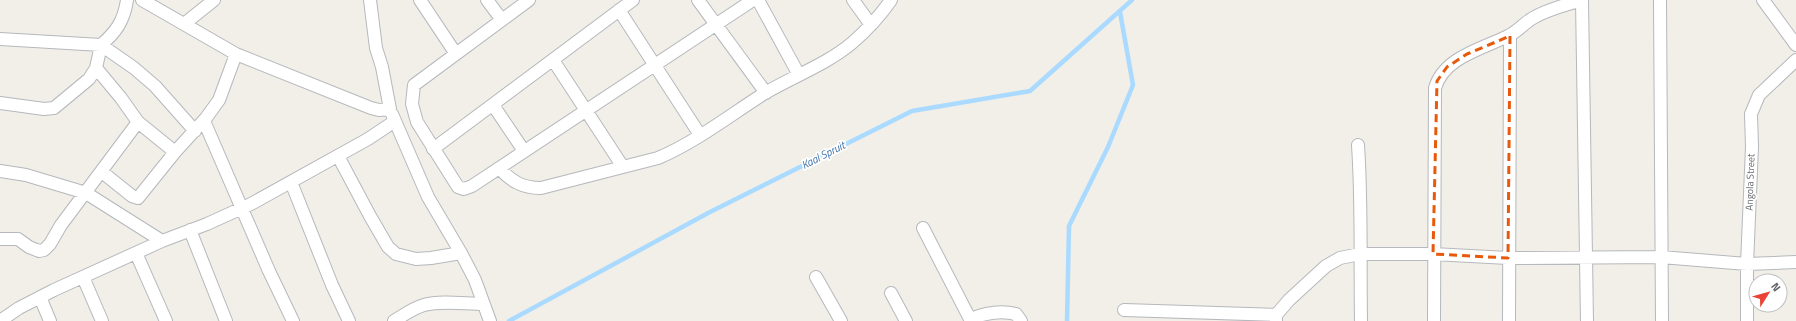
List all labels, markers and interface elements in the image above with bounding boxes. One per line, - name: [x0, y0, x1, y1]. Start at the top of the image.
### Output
- water label: Kaal Spruit: [798, 137, 849, 173]
- street label: Angola Street: [1742, 153, 1759, 211]
- north arrow: [1748, 273, 1788, 313]
- text: N: [1767, 279, 1785, 295]

